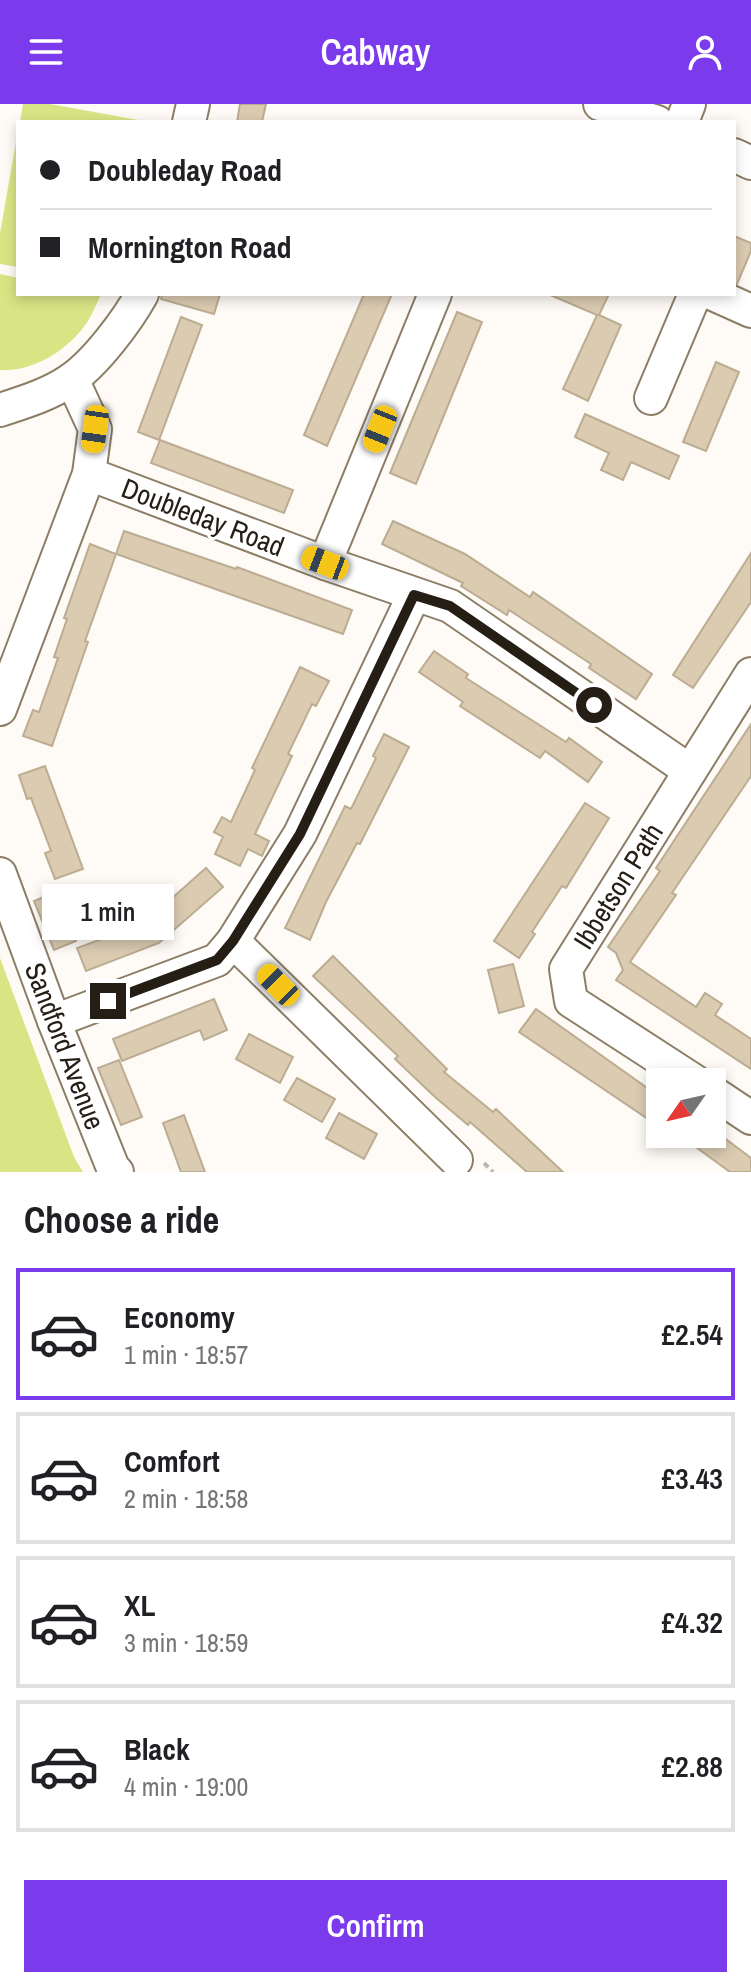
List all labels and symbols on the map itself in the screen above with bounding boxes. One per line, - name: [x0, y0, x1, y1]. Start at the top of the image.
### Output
- car: [360, 402, 400, 456]
- car: [80, 404, 110, 454]
- street label: Doubleday Road: [116, 469, 290, 565]
- car: [298, 543, 352, 583]
- route start: [576, 687, 612, 723]
- street label: Ibbetson Path: [564, 816, 672, 956]
- callout: 1 min: [42, 885, 174, 941]
- street label: Sandford Avenue: [16, 957, 114, 1135]
- car: [253, 960, 303, 1010]
- route end: [90, 983, 126, 1019]
- north arrow: [646, 1068, 726, 1148]

